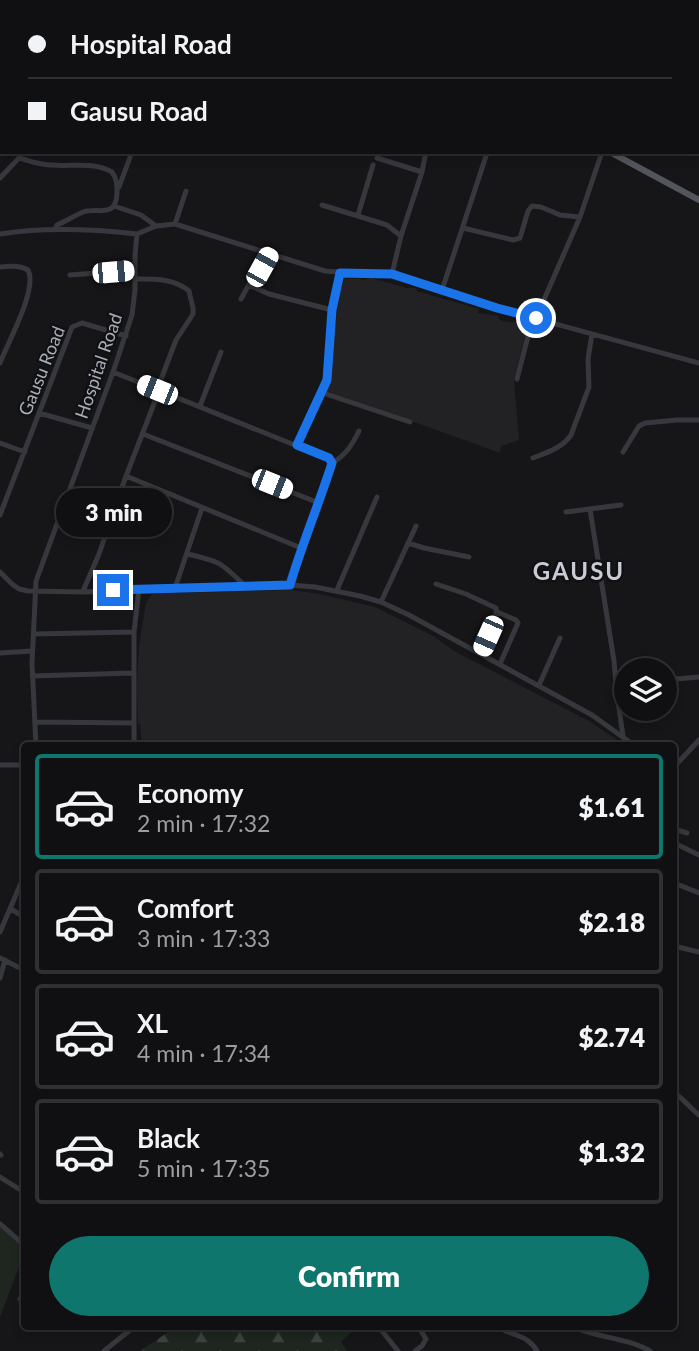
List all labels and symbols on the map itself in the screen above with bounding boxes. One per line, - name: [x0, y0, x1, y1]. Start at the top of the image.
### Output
- car: [243, 244, 282, 290]
- car: [92, 260, 135, 284]
- route start: [520, 302, 552, 334]
- street label: Hospital Road: [70, 310, 126, 421]
- street label: Gausu Road: [13, 323, 69, 419]
- car: [134, 372, 181, 408]
- car: [249, 466, 296, 502]
- callout: 3 min: [55, 489, 171, 538]
- district label: GAUSU: [533, 556, 625, 585]
- route end: [97, 574, 129, 606]
- car: [470, 613, 507, 659]

